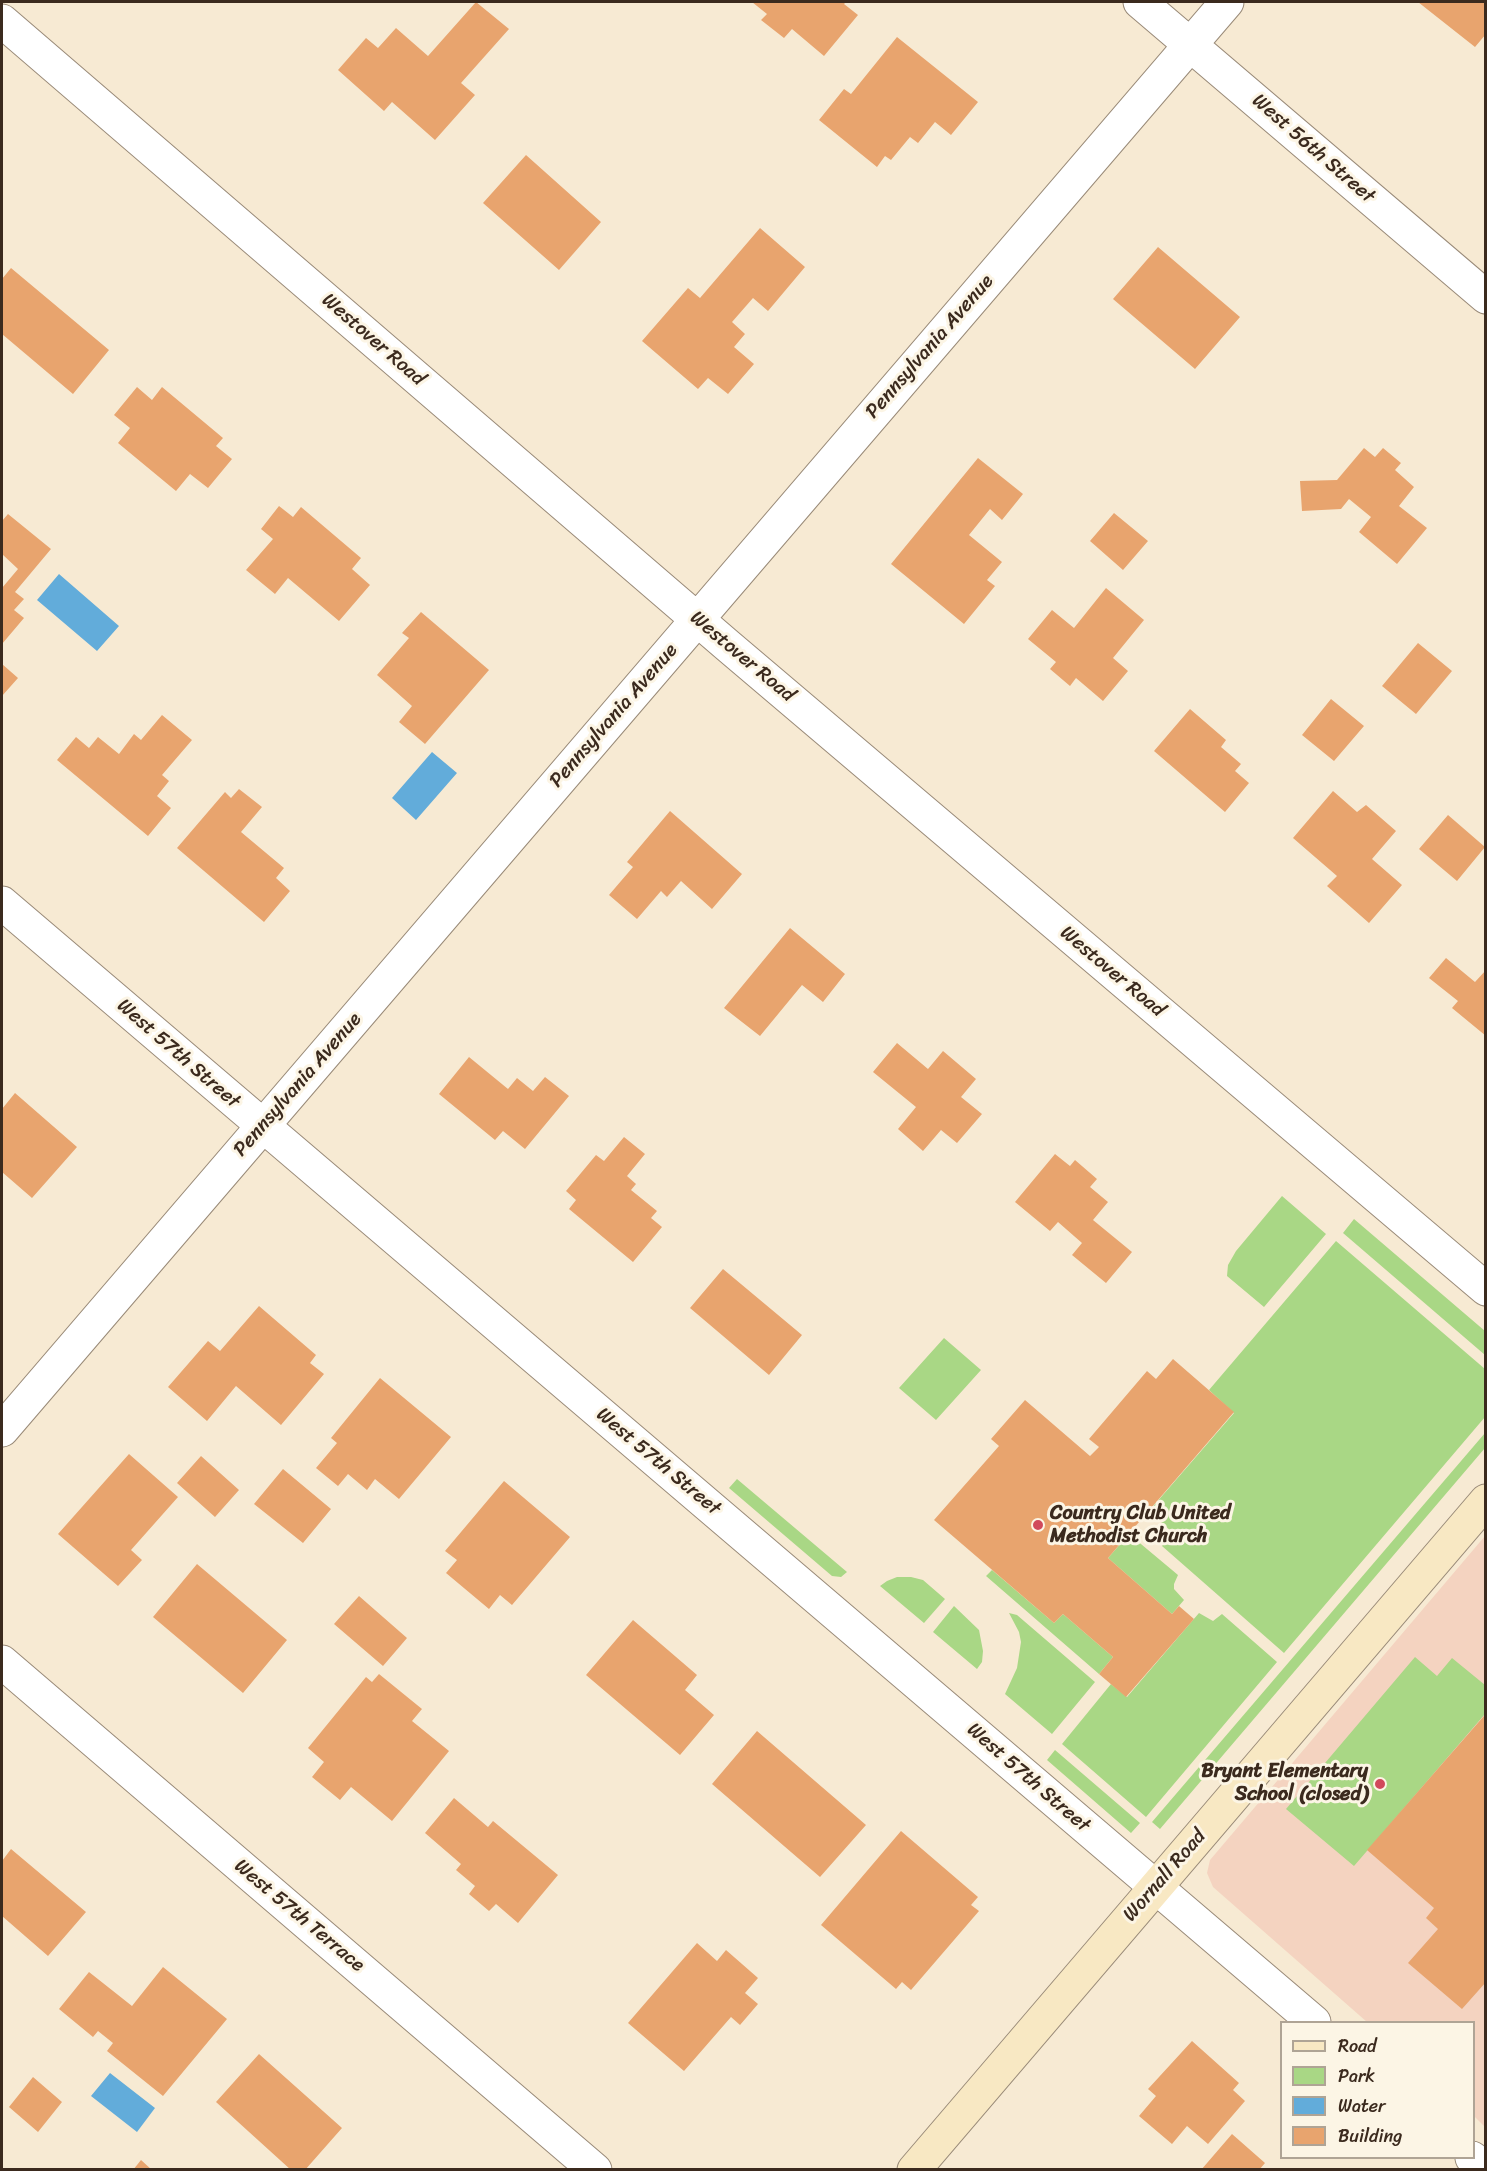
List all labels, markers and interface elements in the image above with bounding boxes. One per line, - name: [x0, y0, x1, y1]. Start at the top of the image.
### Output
- street label: West 56th Street: [1247, 89, 1379, 209]
- street label: Pennsylvania Avenue: [861, 270, 999, 424]
- street label: Westover Road: [316, 289, 430, 391]
- street label: Westover Road: [685, 606, 799, 708]
- street label: Pennsylvania Avenue: [545, 639, 683, 793]
- street label: Westover Road: [1055, 921, 1169, 1023]
- street label: West 57th Street: [112, 994, 244, 1114]
- street label: Pennsylvania Avenue: [229, 1008, 367, 1162]
- street label: West 57th Street: [591, 1403, 725, 1521]
- place label: Country Club United Methodist Church: [1050, 1502, 1231, 1549]
- marker: Country Club United Methodist Church: [1031, 1518, 1045, 1532]
- street label: West 57th Street: [962, 1718, 1094, 1838]
- place label: Bryant Elementary School (closed): [1201, 1760, 1368, 1807]
- marker: Bryant Elementary School (closed): [1373, 1777, 1387, 1791]
- street label: Wornall Road: [1119, 1825, 1211, 1927]
- street label: West 57th Terrace: [229, 1855, 369, 1977]
- legend: [1280, 2021, 1475, 2159]
- text: Road: [1338, 2030, 1377, 2062]
- text: Park: [1338, 2060, 1375, 2092]
- text: Water: [1338, 2090, 1385, 2122]
- text: Building: [1338, 2120, 1402, 2152]

